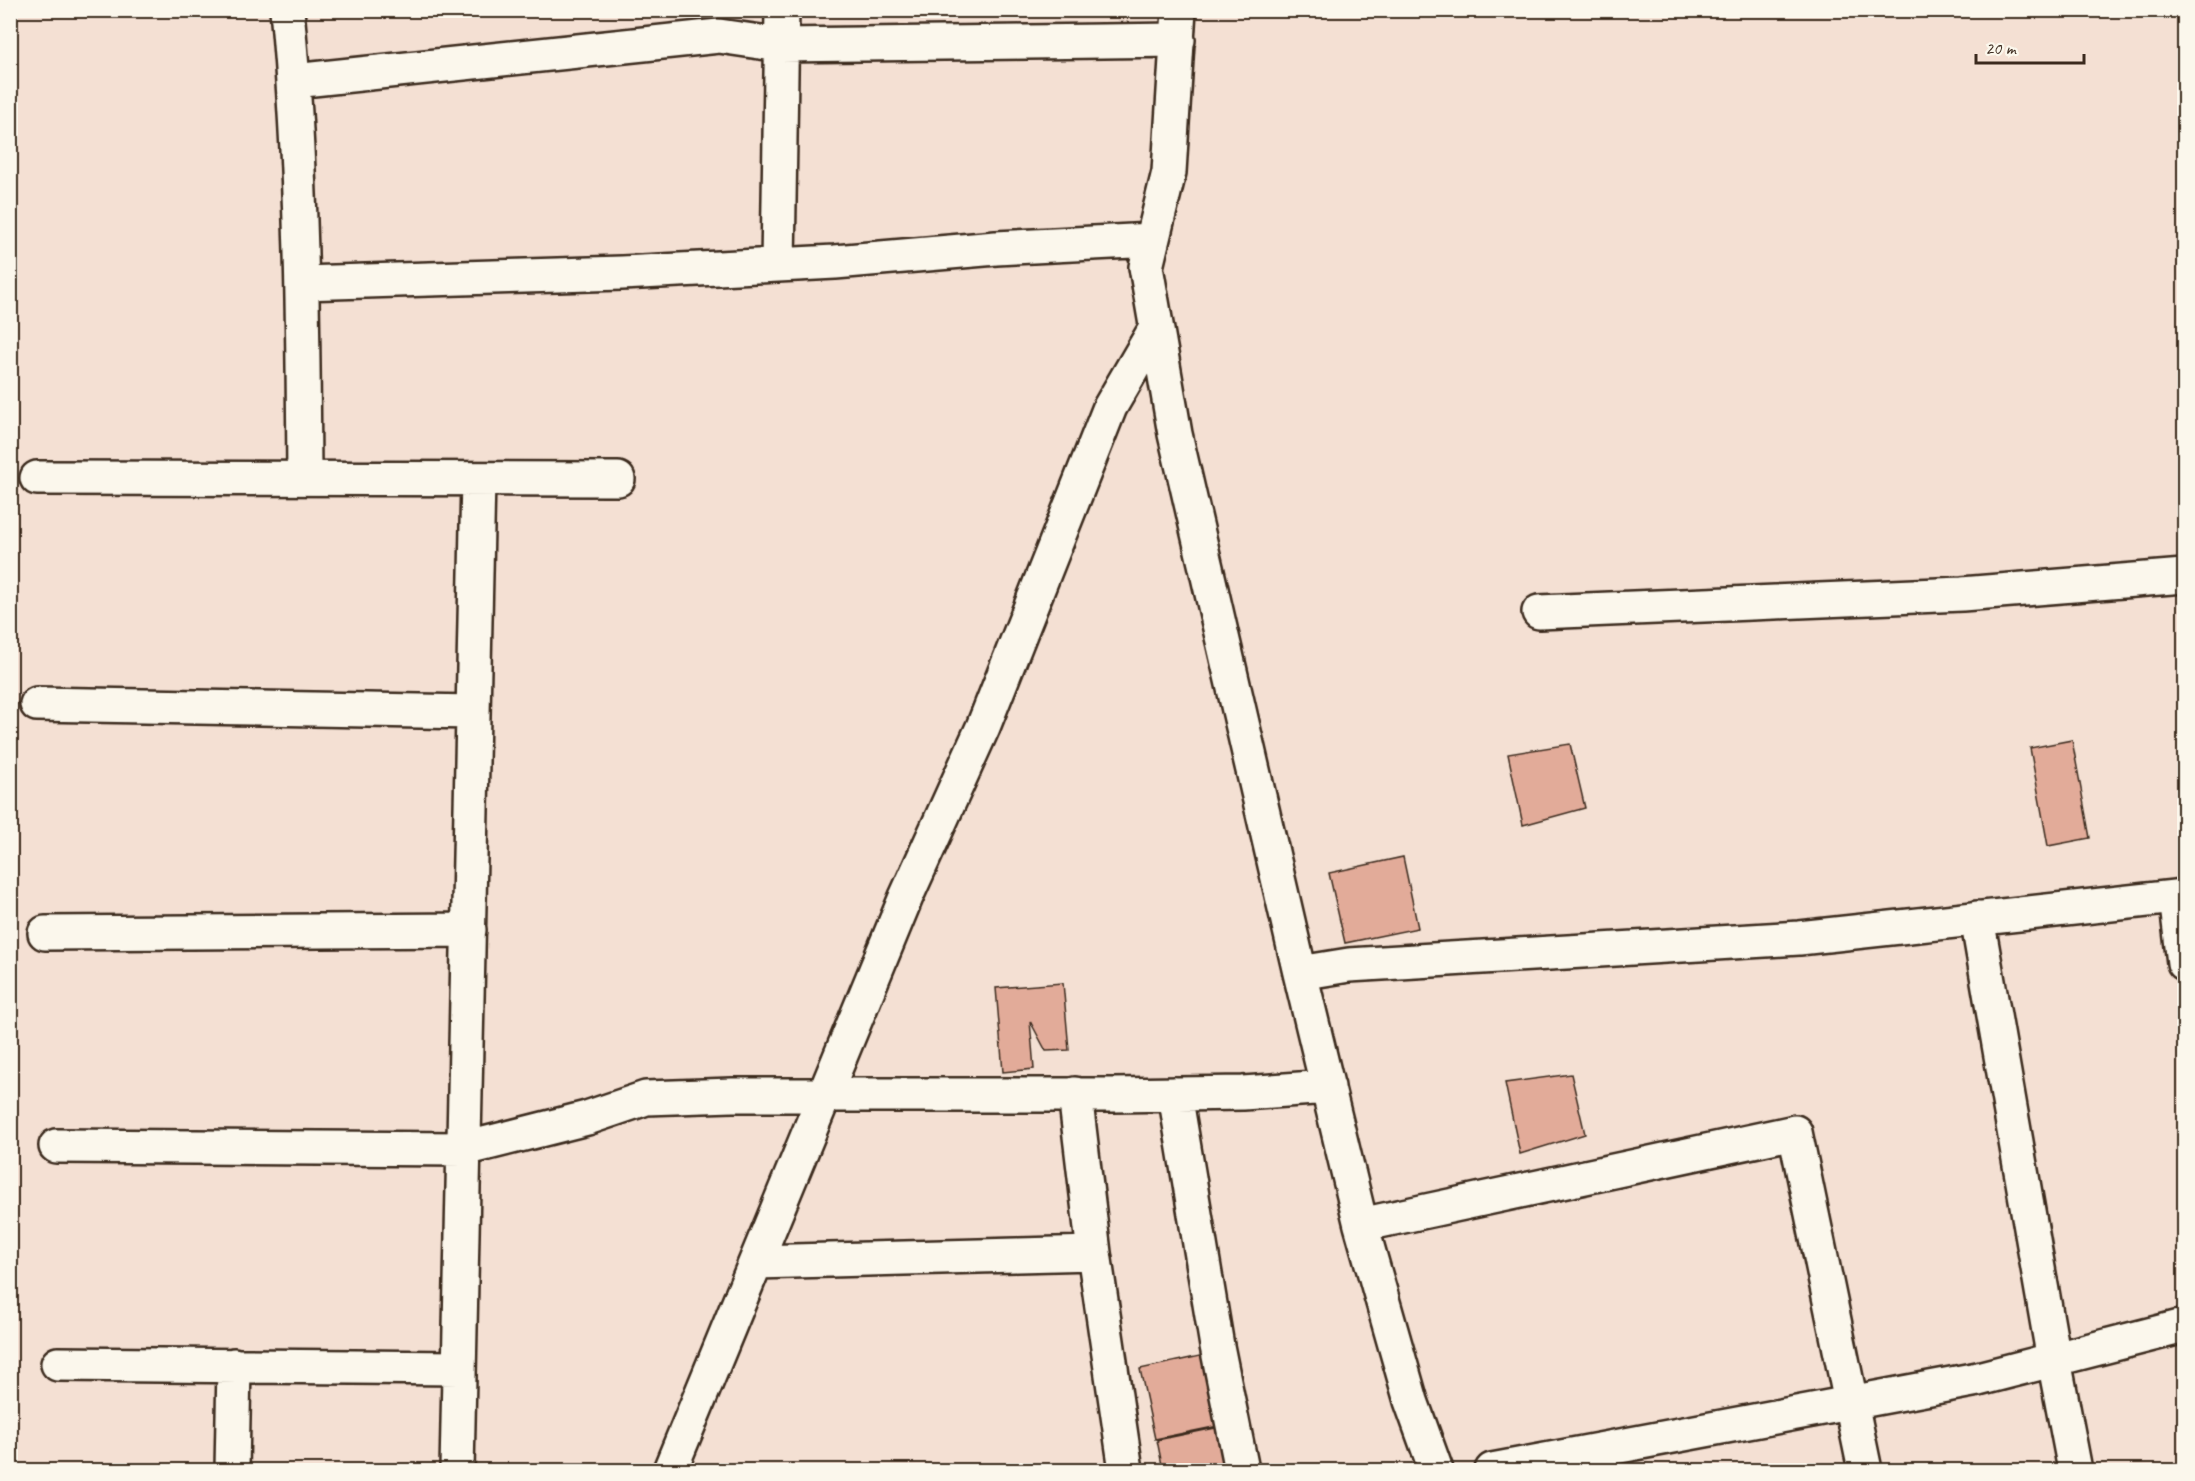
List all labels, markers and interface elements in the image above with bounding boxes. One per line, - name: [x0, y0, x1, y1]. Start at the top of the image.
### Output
- scale bar: [1976, 27, 2084, 65]
- text: 20 m: [1985, 37, 2018, 59]

